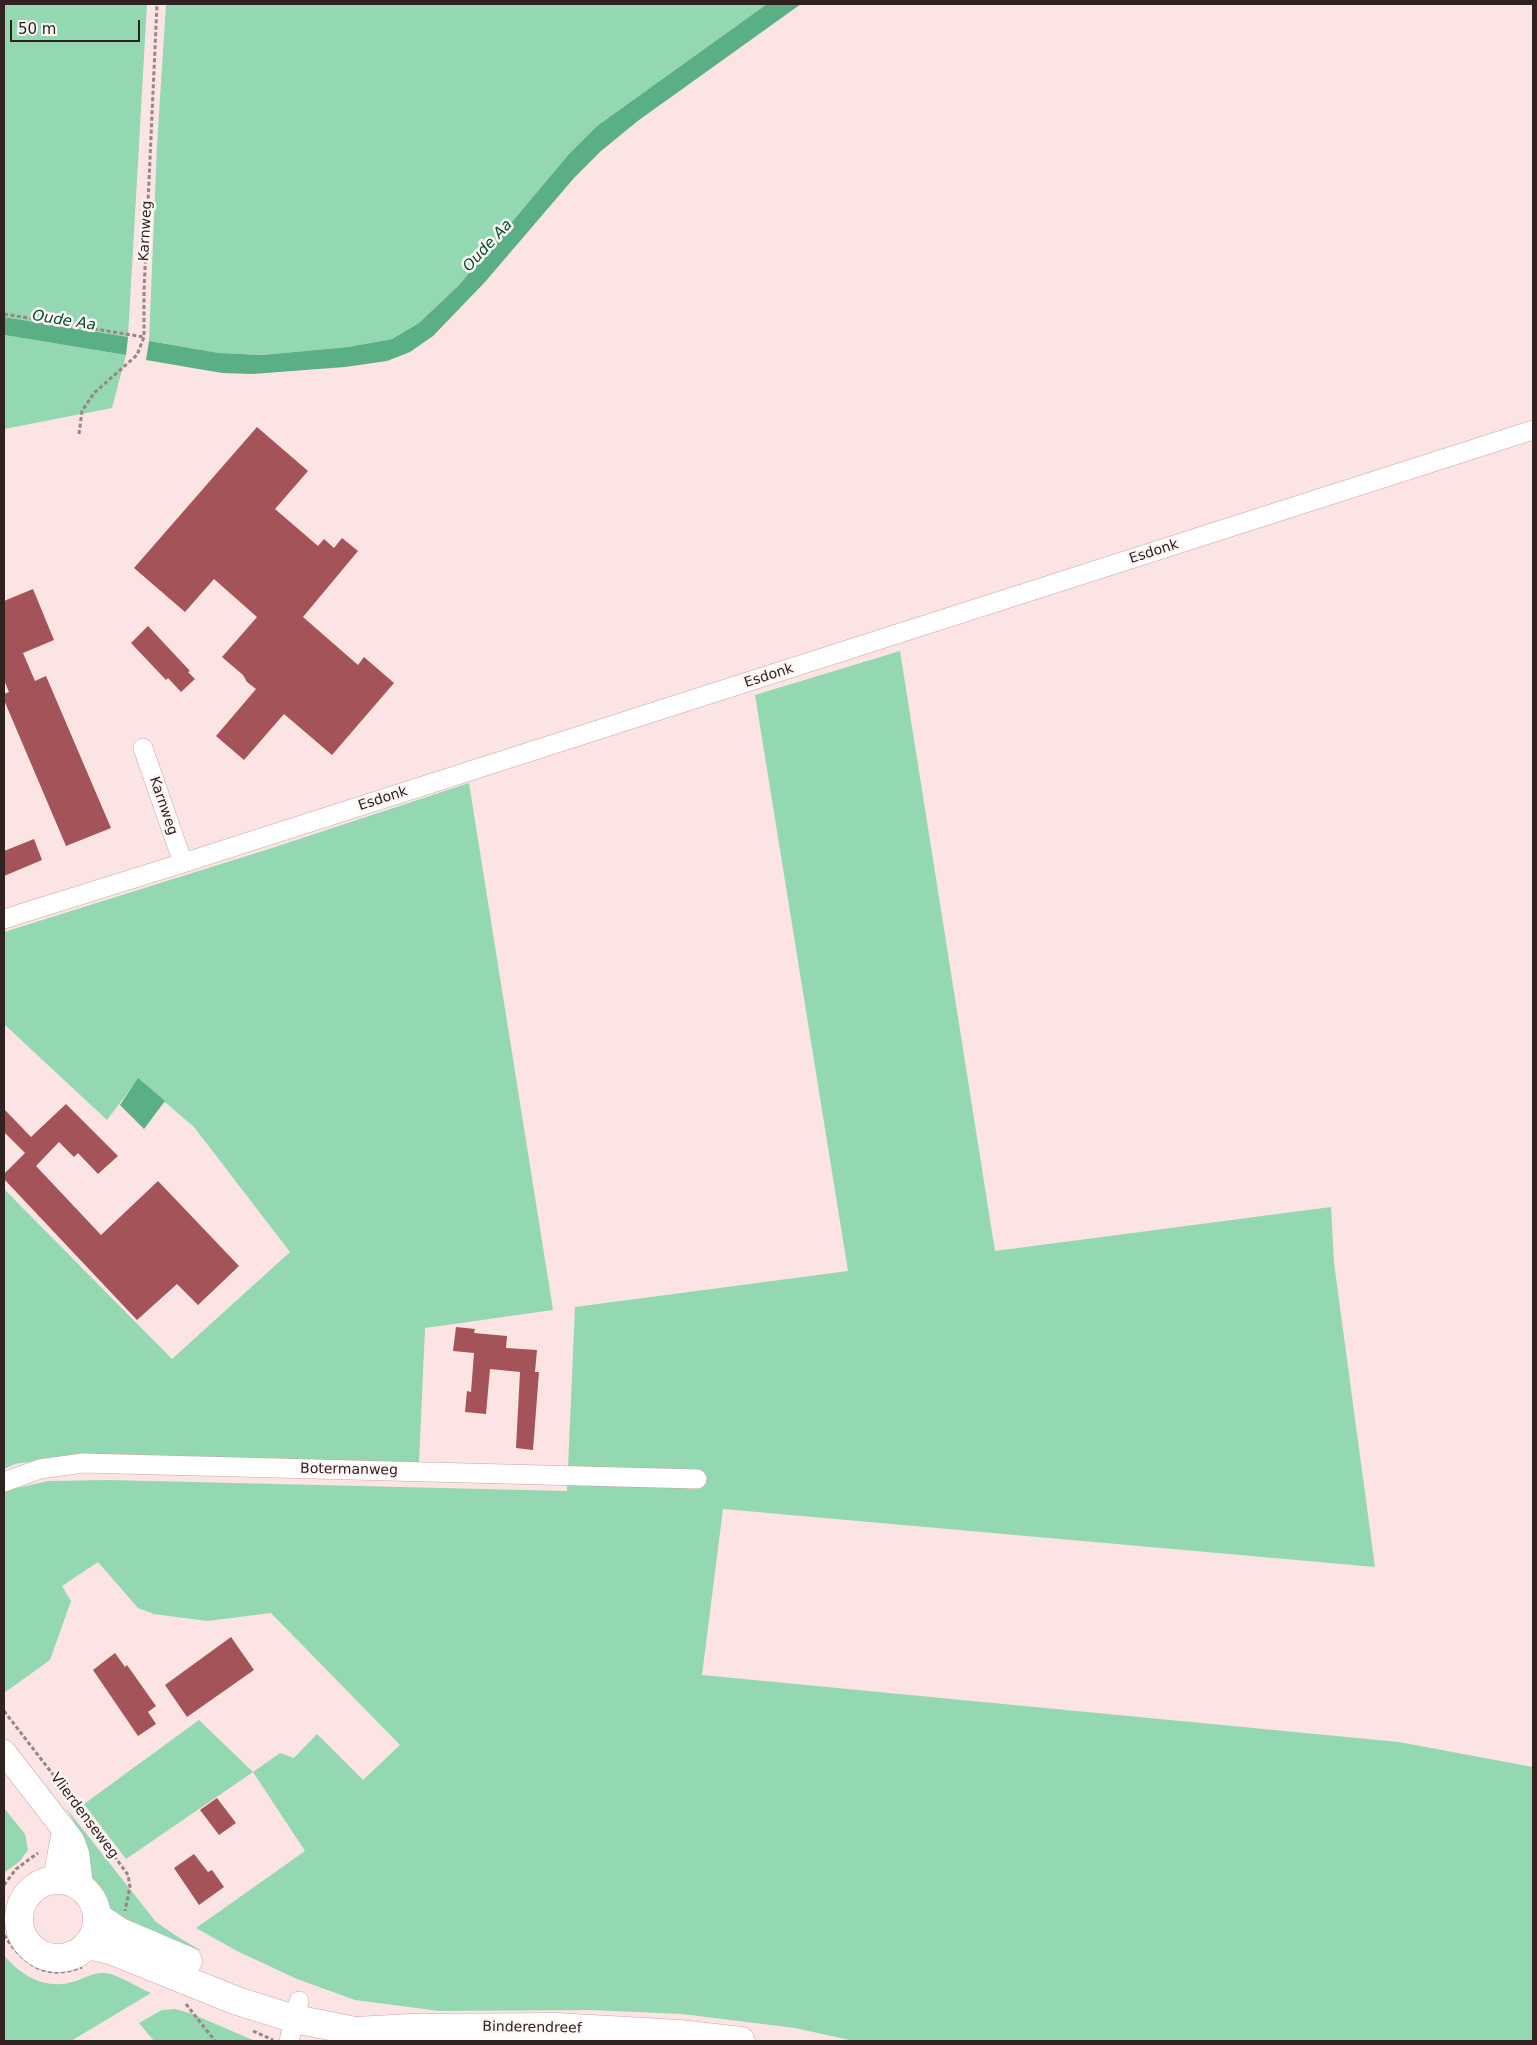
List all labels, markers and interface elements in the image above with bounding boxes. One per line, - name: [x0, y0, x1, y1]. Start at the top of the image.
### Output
- scale bar: [12, 10, 142, 42]
- text: 50 m: [18, 20, 56, 38]
- street label: Karnweg: [136, 200, 156, 262]
- water label: Oude Aa: [459, 216, 517, 276]
- water label: Oude Aa: [31, 307, 97, 335]
- street label: Esdonk: [1127, 536, 1181, 568]
- street label: Esdonk: [742, 660, 796, 692]
- street label: Karnweg: [145, 774, 181, 838]
- street label: Esdonk: [356, 783, 410, 815]
- street label: Botermanweg: [300, 1461, 398, 1479]
- street label: Vlierdenseweg: [46, 1770, 122, 1862]
- street label: Binderendreef: [482, 2019, 582, 2037]

